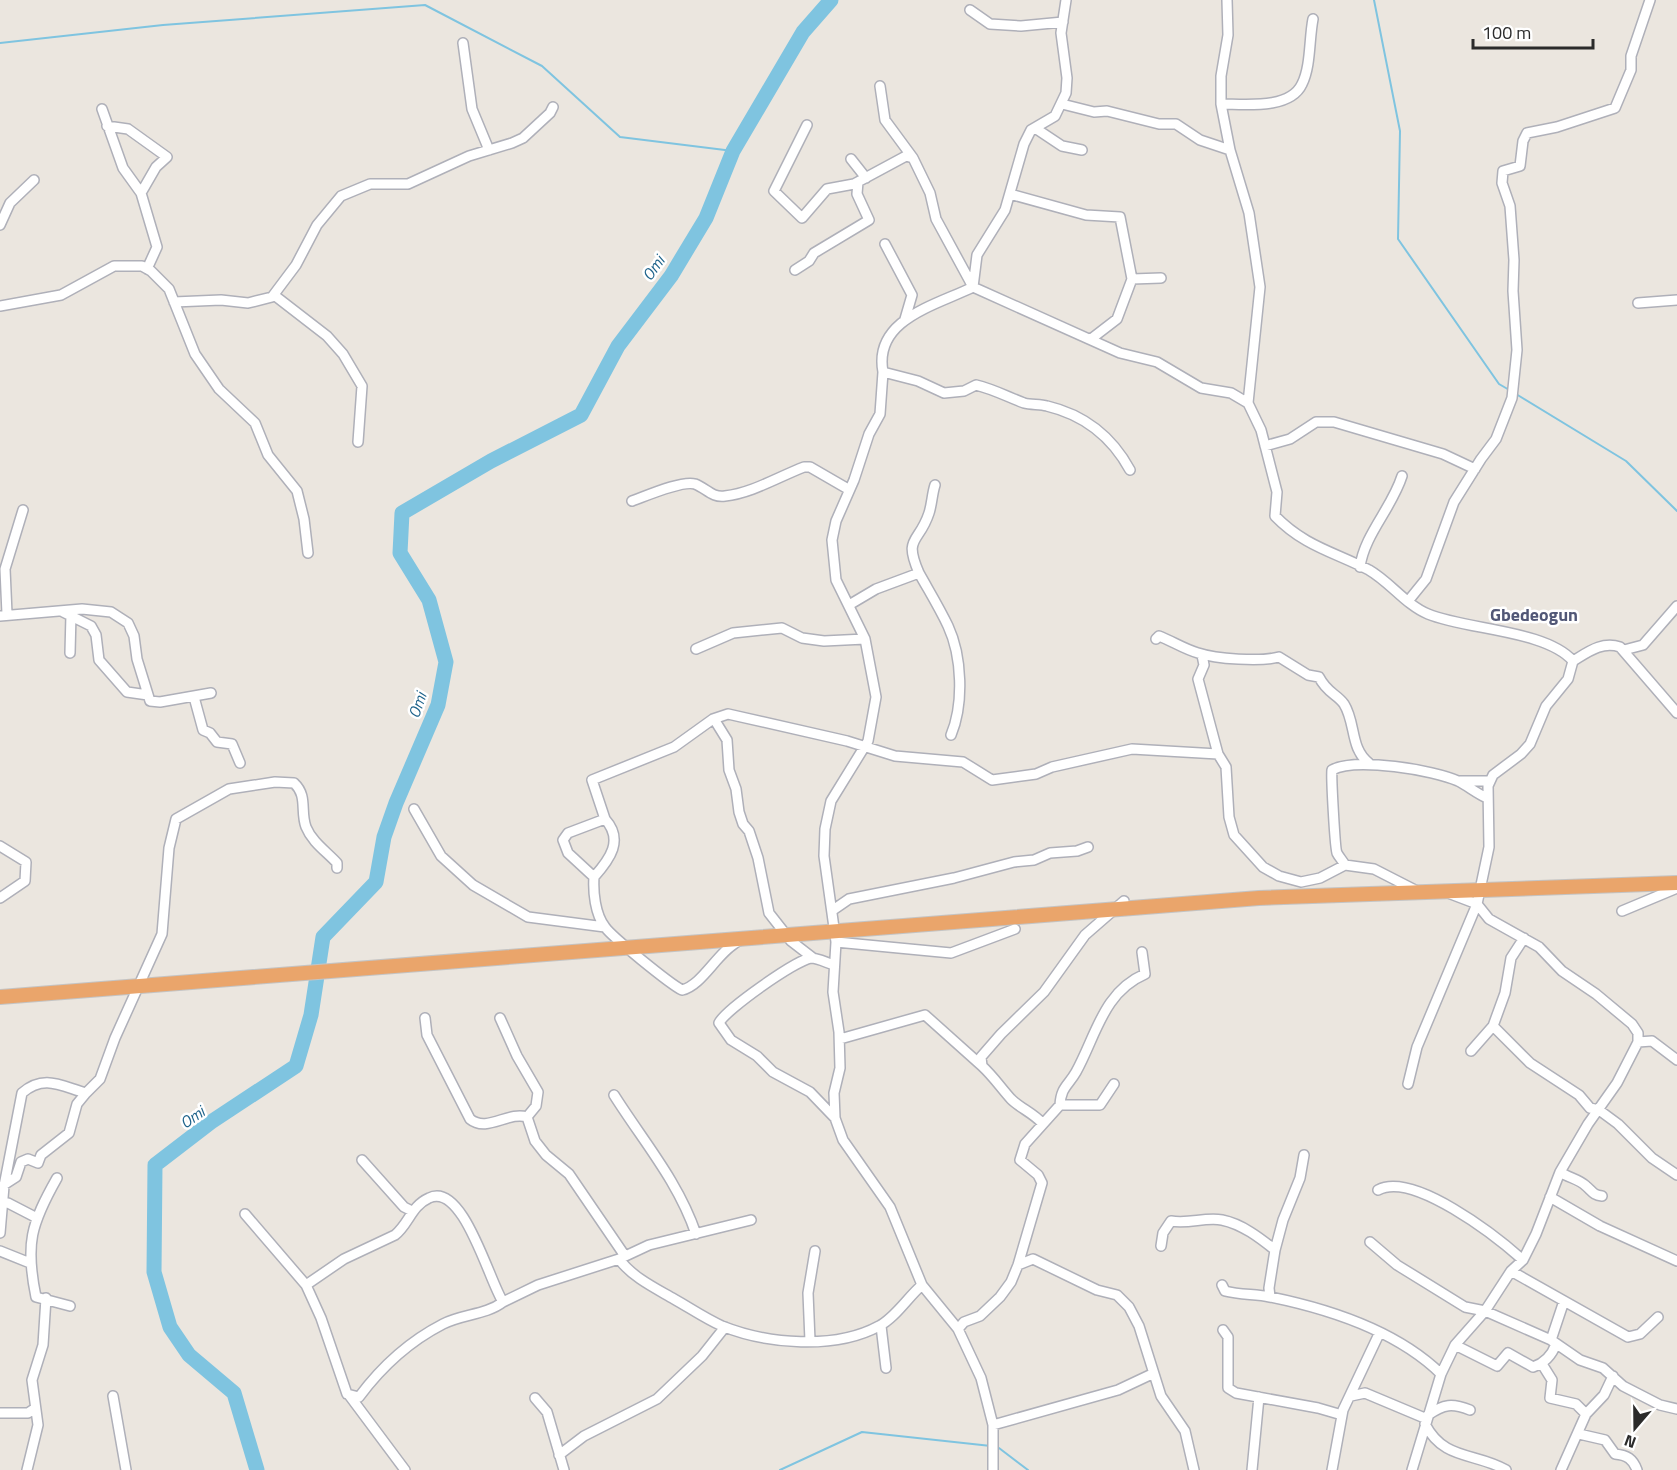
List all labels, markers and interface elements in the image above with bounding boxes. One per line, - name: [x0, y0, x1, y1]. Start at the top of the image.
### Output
- scale bar: [1473, 12, 1593, 50]
- text: 100 m: [1482, 19, 1531, 46]
- water label: Omi: [636, 249, 671, 285]
- district label: Gbedeogun: [1490, 601, 1578, 628]
- water label: Omi: [401, 687, 433, 721]
- water label: Omi: [175, 1099, 211, 1134]
- north arrow: [1605, 1398, 1665, 1458]
- text: N: [1621, 1429, 1639, 1455]

